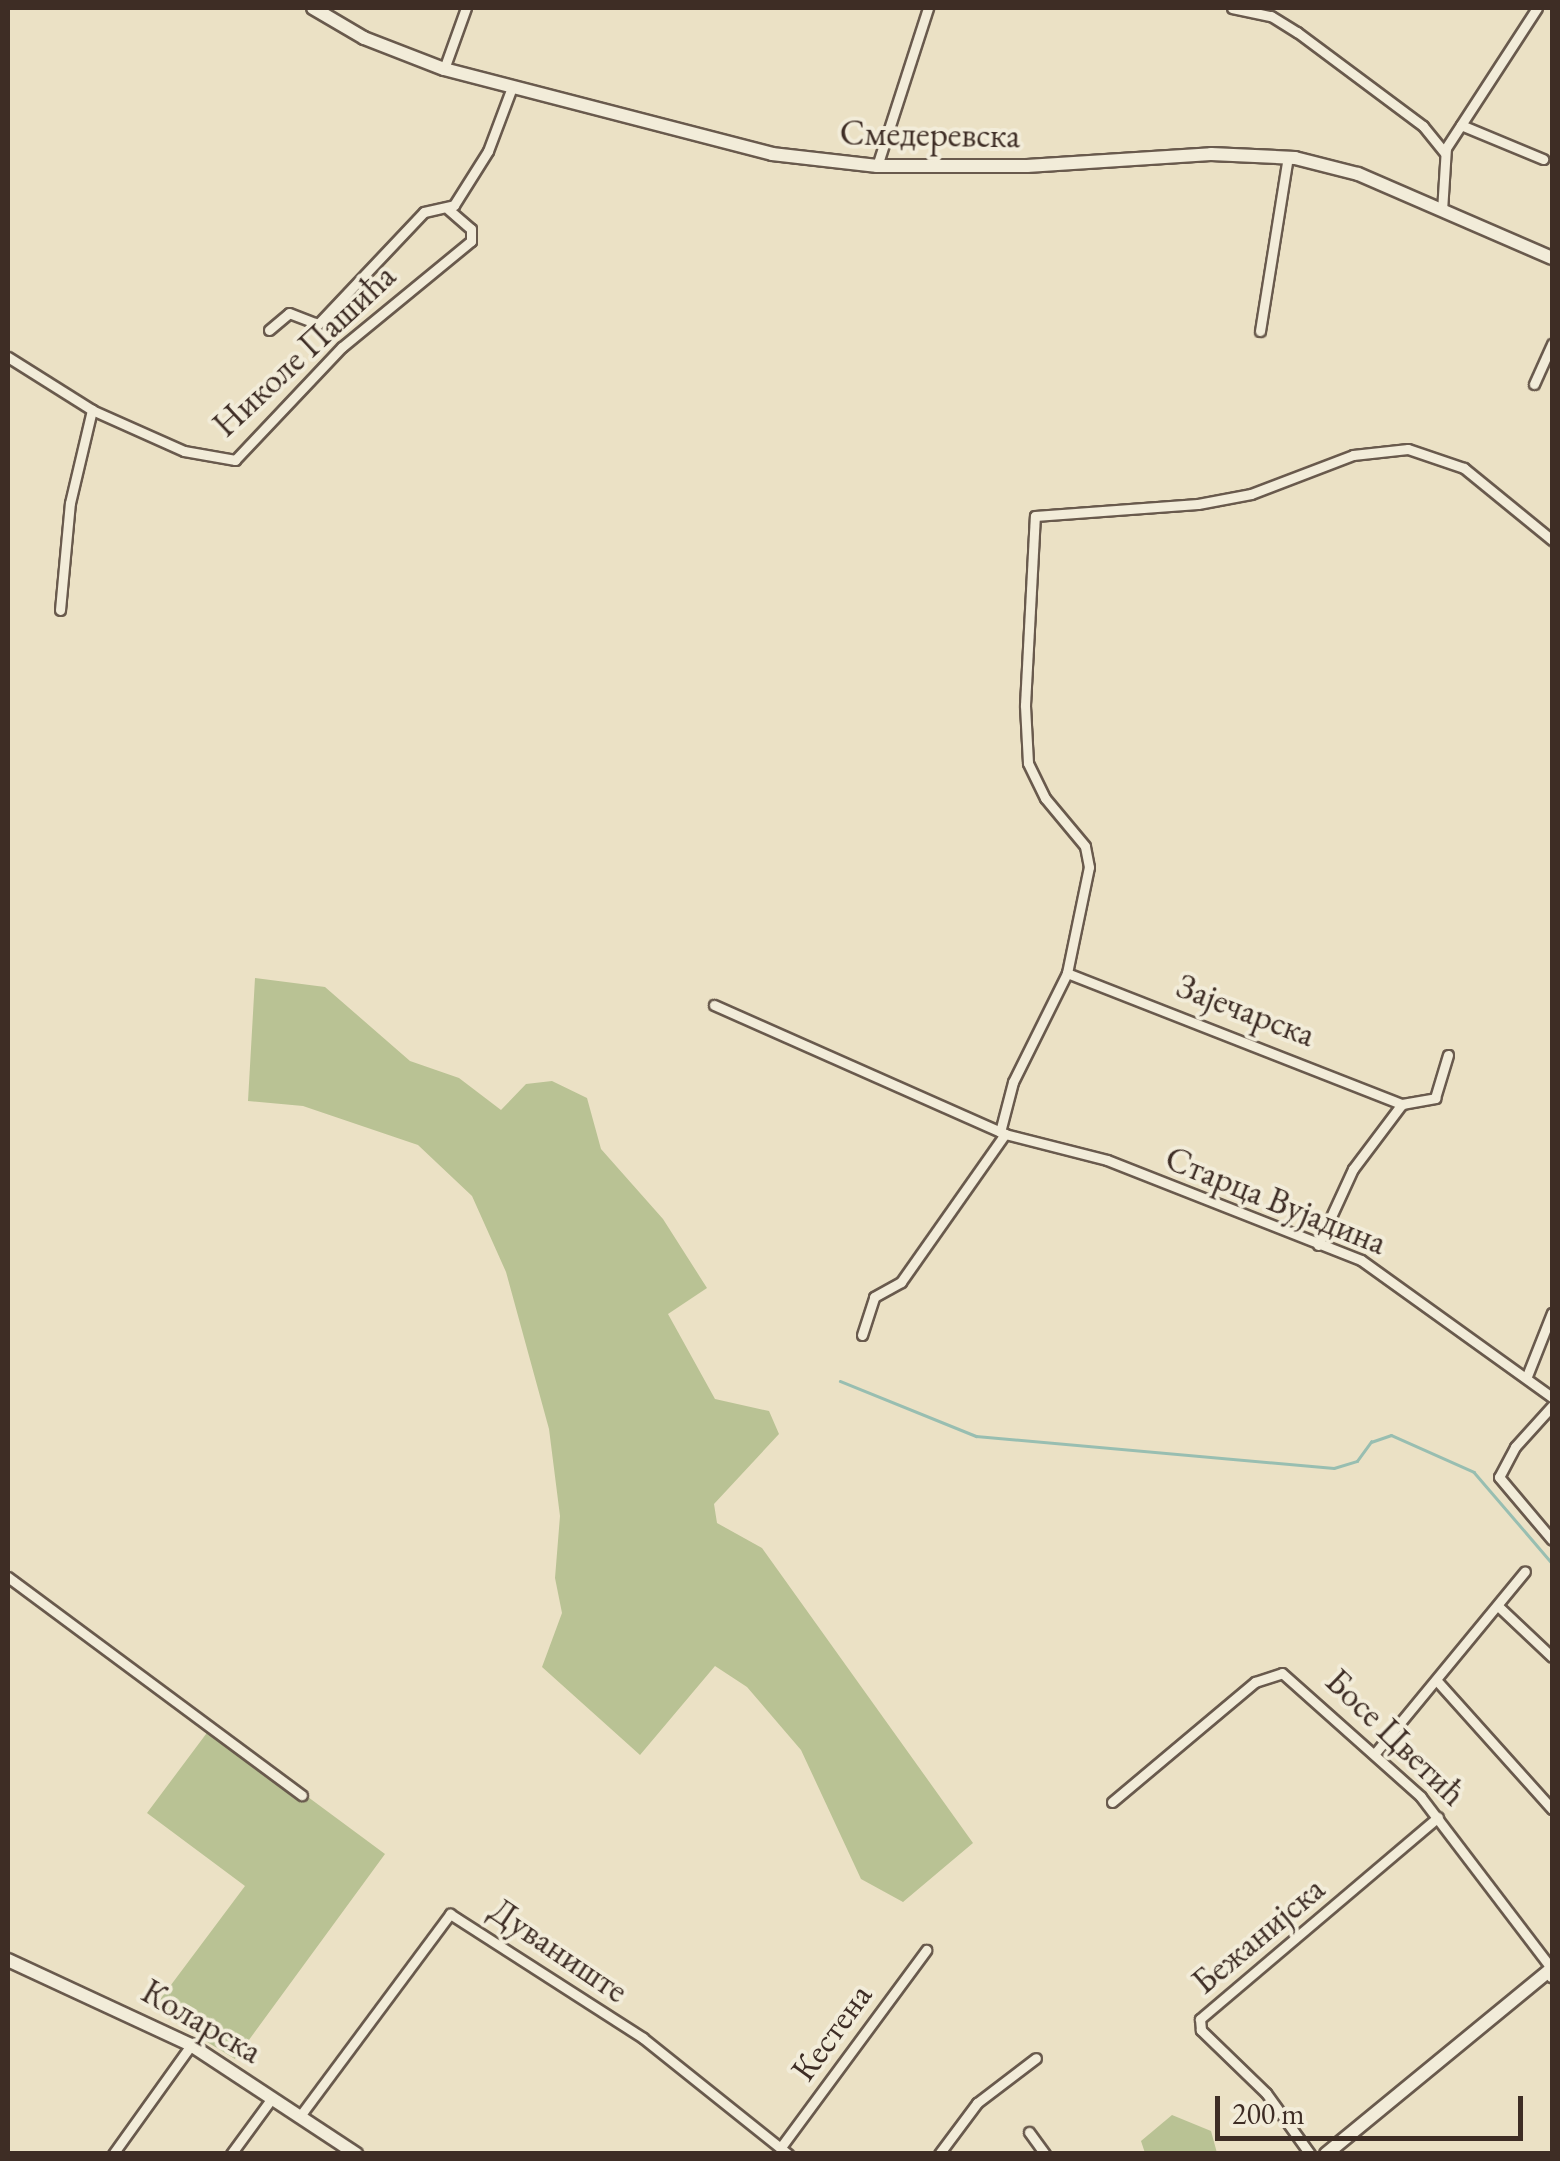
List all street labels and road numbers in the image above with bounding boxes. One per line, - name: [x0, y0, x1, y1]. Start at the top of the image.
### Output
- street label: Смедеревска: [839, 111, 1021, 157]
- street label: Николе Пашића: [204, 255, 404, 445]
- street label: Зајечарска: [1171, 964, 1321, 1056]
- street label: Старца Вујадина: [1159, 1137, 1393, 1263]
- street label: Босе Цветић: [1317, 1660, 1475, 1814]
- street label: Бежанијска: [1183, 1867, 1333, 2003]
- street label: Дуваниште: [482, 1888, 636, 2012]
- street label: Коларска: [134, 1970, 270, 2072]
- street label: Кестена: [782, 1975, 880, 2089]

